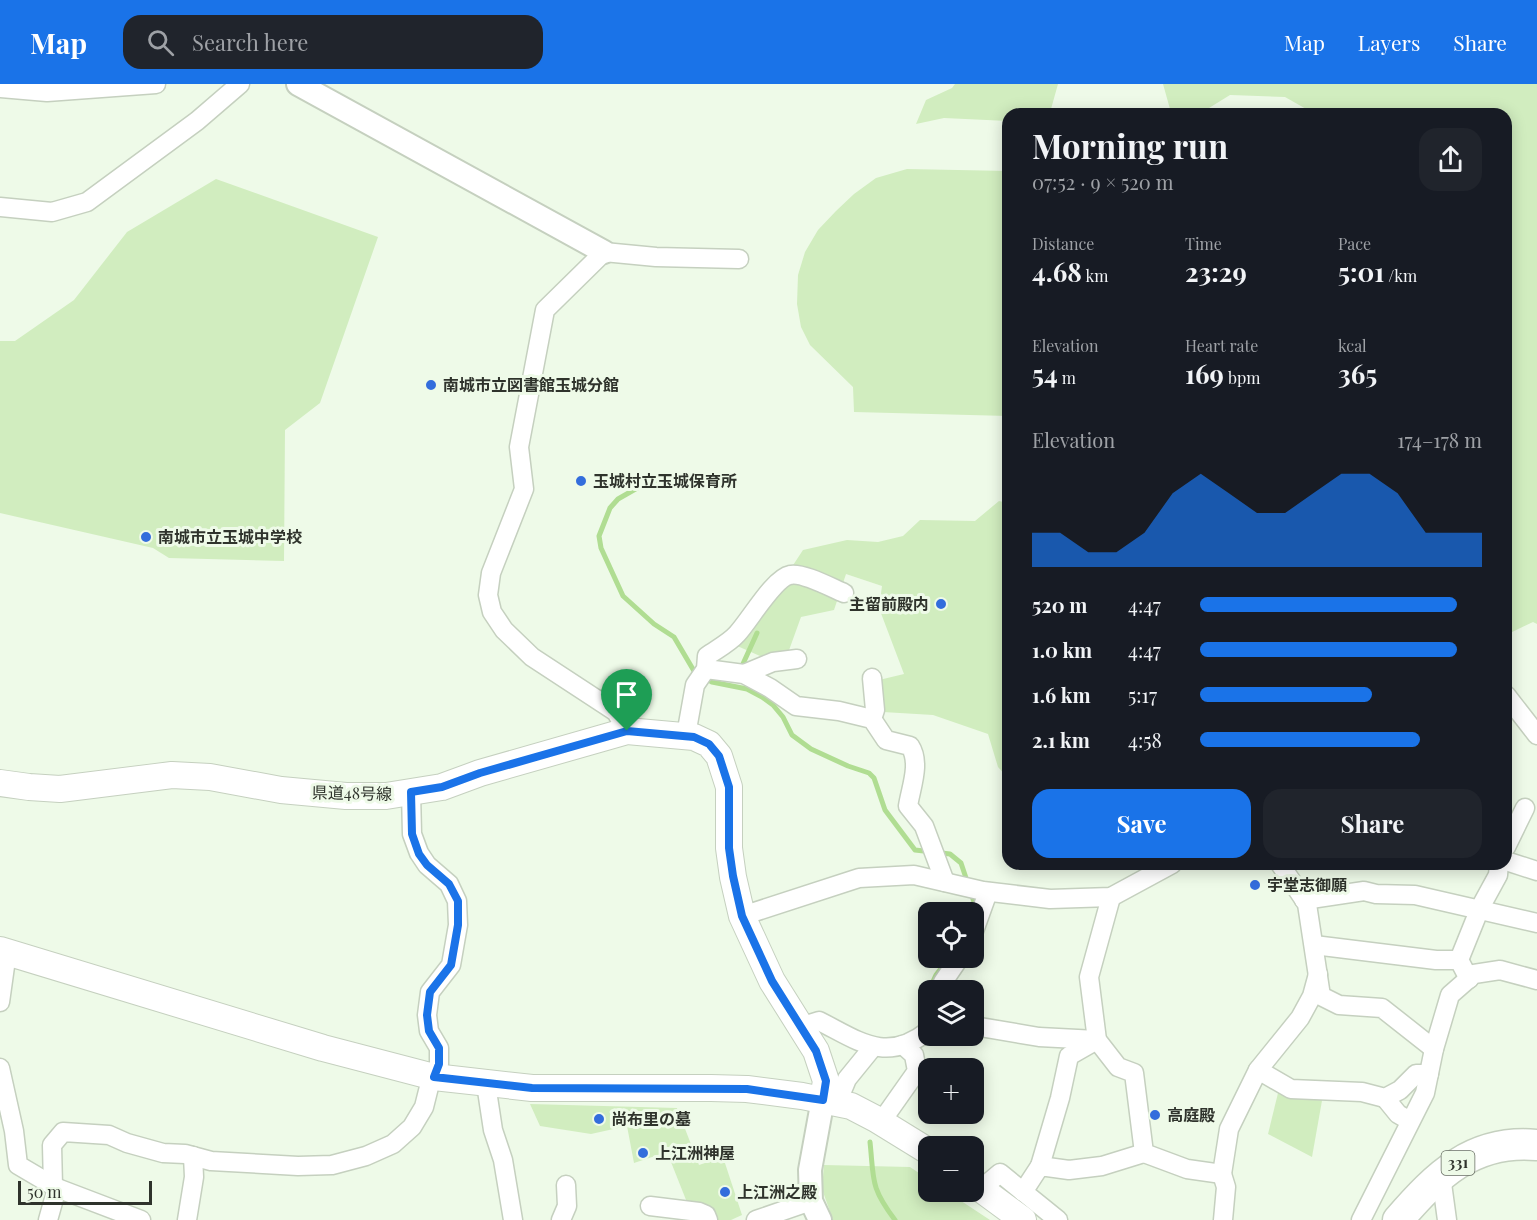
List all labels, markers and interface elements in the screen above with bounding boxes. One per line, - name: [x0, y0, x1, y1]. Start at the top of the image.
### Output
- search box: [123, 15, 543, 69]
- text: Map: [30, 24, 87, 61]
- icon: search: [144, 26, 177, 59]
- text: Search here: [192, 27, 308, 57]
- text: Map: [1284, 28, 1325, 56]
- text: Layers: [1358, 28, 1420, 56]
- text: Share: [1453, 28, 1507, 56]
- text: Morning run: [1032, 123, 1228, 167]
- button: share: [1419, 128, 1482, 191]
- text: 07:52 · 9 × 520 m: [1032, 168, 1174, 195]
- text: Distance: [1032, 233, 1094, 254]
- text: Time: [1185, 233, 1222, 254]
- text: Pace: [1338, 233, 1371, 254]
- text: 4.68: [1032, 254, 1082, 289]
- text: 23:29: [1185, 254, 1247, 289]
- text: 5:01: [1338, 254, 1384, 289]
- text: km: [1082, 265, 1108, 286]
- text: /km: [1384, 265, 1417, 286]
- text: Elevation: [1032, 335, 1099, 356]
- text: Heart rate: [1185, 335, 1258, 356]
- text: kcal: [1338, 335, 1367, 356]
- text: 54: [1032, 356, 1058, 391]
- text: 169: [1185, 356, 1224, 391]
- text: 365: [1338, 356, 1377, 391]
- text: m: [1058, 367, 1076, 388]
- text: bpm: [1224, 367, 1260, 388]
- place label: 南城市立図書館玉城分館: [443, 374, 619, 395]
- marker: 南城市立図書館玉城分館: [424, 378, 438, 392]
- text: Elevation: [1032, 426, 1115, 453]
- text: 174–178 m: [1397, 426, 1482, 453]
- place label: 玉城村立玉城保育所: [593, 470, 737, 491]
- marker: 玉城村立玉城保育所: [574, 474, 588, 488]
- place label: 南城市立玉城中学校: [158, 526, 302, 547]
- marker: 南城市立玉城中学校: [139, 530, 153, 544]
- text: 520 m: [1032, 591, 1087, 618]
- text: 4:47: [1128, 591, 1161, 618]
- place label: 主留前殿内: [849, 593, 929, 614]
- marker: 主留前殿内: [934, 597, 948, 611]
- text: 1.0 km: [1032, 636, 1092, 663]
- text: 4:47: [1128, 636, 1161, 663]
- pin: [601, 669, 652, 731]
- icon: arrive: [610, 678, 643, 711]
- text: 1.6 km: [1032, 681, 1091, 708]
- text: 5:17: [1128, 681, 1157, 708]
- text: 2.1 km: [1032, 726, 1090, 753]
- text: 4:58: [1128, 726, 1162, 753]
- street label: 県道48号線: [312, 781, 392, 804]
- button: Save: [1032, 789, 1251, 858]
- button: Share: [1263, 789, 1482, 858]
- place label: 宇堂志御願: [1267, 874, 1347, 895]
- marker: 宇堂志御願: [1248, 878, 1262, 892]
- map controls: [918, 902, 984, 1202]
- button: locate: [918, 902, 984, 968]
- button: layers: [918, 980, 984, 1046]
- button: +: [918, 1058, 984, 1124]
- place label: 高庭殿: [1167, 1104, 1215, 1125]
- place label: 尚布里の墓: [611, 1108, 691, 1129]
- marker: 高庭殿: [1148, 1108, 1162, 1122]
- marker: 尚布里の墓: [592, 1112, 606, 1126]
- button: −: [918, 1136, 984, 1202]
- place label: 上江洲神屋: [655, 1142, 735, 1163]
- marker: 上江洲神屋: [636, 1146, 650, 1160]
- road number: 331: [1442, 1151, 1474, 1175]
- scale bar: [18, 1178, 152, 1206]
- text: 50 m: [27, 1181, 61, 1202]
- place label: 上江洲之殿: [737, 1181, 817, 1202]
- marker: 上江洲之殿: [718, 1185, 732, 1199]

